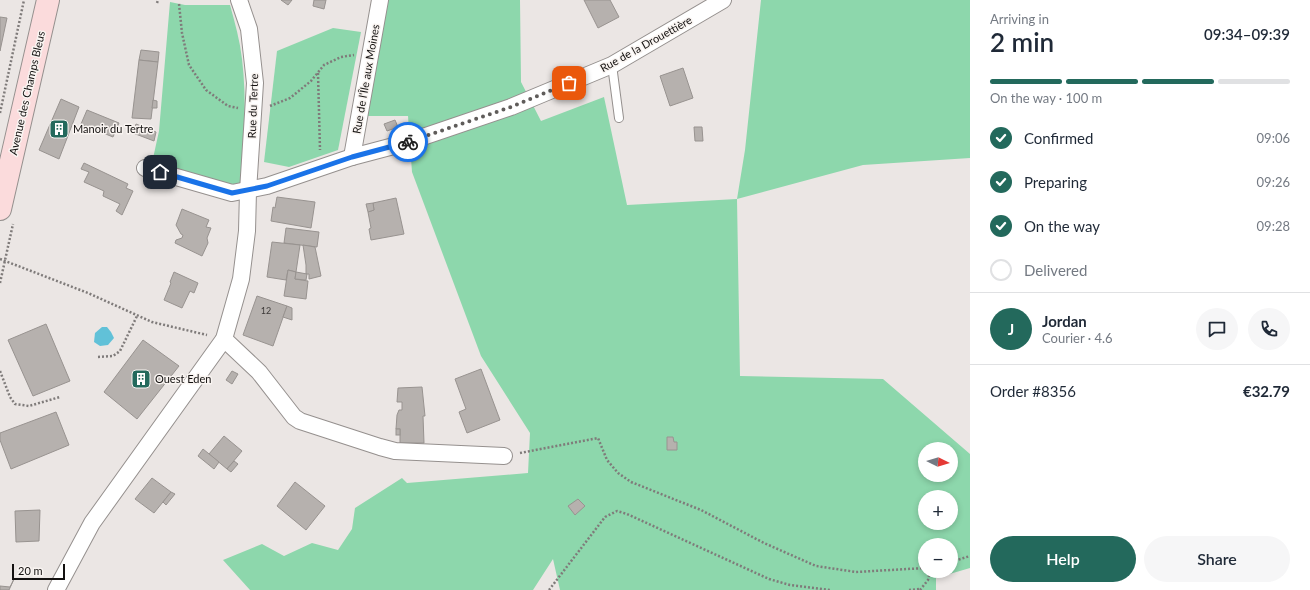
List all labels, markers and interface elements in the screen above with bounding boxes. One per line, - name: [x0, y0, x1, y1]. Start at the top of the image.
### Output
- text: Arriving in: [990, 11, 1049, 27]
- street label: Rue de la Drouettière: [598, 13, 694, 74]
- street label: Rue de l'Île aux Moines: [349, 23, 382, 135]
- text: 09:34–09:39: [1204, 25, 1290, 43]
- text: 2 min: [990, 26, 1054, 58]
- street label: Avenue des Champs Bleus: [6, 29, 47, 156]
- pin: [552, 66, 586, 100]
- icon: bag: [558, 72, 580, 94]
- street label: Rue du Tertre: [245, 73, 260, 139]
- text: On the way · 100 m: [990, 90, 1102, 106]
- building icon: Manoir du Tertre: [48, 118, 70, 140]
- place label: Manoir du Tertre: [73, 122, 154, 135]
- courier: [388, 122, 428, 162]
- icon: check: [990, 127, 1012, 149]
- text: Confirmed: [1024, 129, 1093, 147]
- text: 09:06: [1257, 130, 1290, 146]
- icon: bike: [397, 131, 419, 153]
- pin: [143, 155, 177, 189]
- icon: home: [149, 161, 171, 183]
- icon: check: [990, 171, 1012, 193]
- text: Preparing: [1024, 173, 1087, 191]
- text: 09:26: [1257, 174, 1290, 190]
- icon: check: [990, 215, 1012, 237]
- text: On the way: [1024, 217, 1100, 235]
- text: 09:28: [1257, 218, 1290, 234]
- text: Delivered: [1024, 261, 1087, 279]
- house number: 12: [261, 305, 271, 316]
- button: chat: [1196, 308, 1238, 350]
- button: phone: [1248, 308, 1290, 350]
- text: Jordan: [1042, 312, 1087, 330]
- text: J: [1008, 320, 1014, 338]
- text: Courier · 4.6: [1042, 330, 1113, 346]
- building icon: Ouest Eden: [130, 368, 152, 390]
- place label: Ouest Eden: [155, 372, 211, 385]
- text: Order #8356: [990, 382, 1076, 400]
- text: €32.79: [1243, 382, 1290, 400]
- north arrow: [918, 442, 958, 482]
- map controls: [918, 442, 958, 578]
- button: +: [918, 490, 958, 530]
- button: Help: [990, 536, 1136, 582]
- button: Share: [1144, 536, 1290, 582]
- button: −: [918, 538, 958, 578]
- scale bar: [12, 562, 65, 581]
- text: 20 m: [18, 564, 43, 577]

